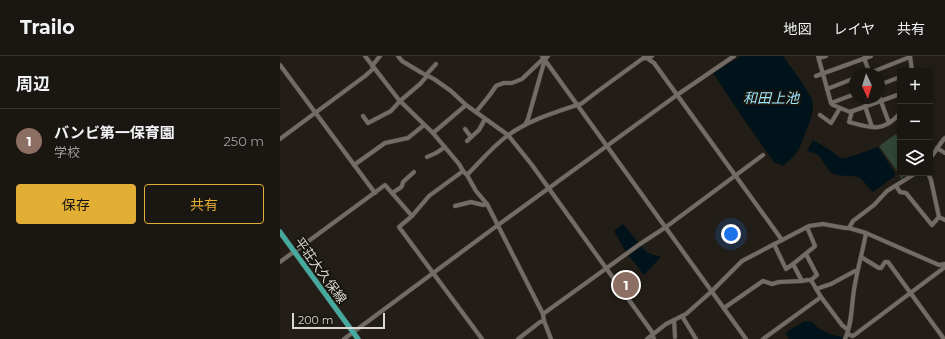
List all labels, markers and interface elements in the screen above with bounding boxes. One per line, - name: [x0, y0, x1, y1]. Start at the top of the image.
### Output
- text: Trailo: [20, 16, 75, 39]
- text: 地図: [783, 20, 811, 38]
- text: レイヤ: [833, 20, 875, 38]
- text: 共有: [897, 20, 925, 38]
- north arrow: [849, 68, 885, 104]
- map controls: [897, 68, 933, 176]
- button: +: [897, 68, 933, 104]
- text: 周辺: [16, 74, 50, 94]
- water label: 和田上池: [743, 89, 801, 107]
- button: −: [897, 104, 933, 140]
- text: バンビ第一保育園: [54, 123, 175, 142]
- text: 1: [26, 133, 32, 149]
- text: 250 m: [223, 133, 264, 149]
- button: layers: [897, 140, 933, 176]
- text: 学校: [54, 144, 80, 160]
- button: 保存: [16, 184, 136, 224]
- button: 共有: [144, 184, 264, 224]
- your location: [721, 224, 741, 244]
- street label: 平荘大久保線: [292, 234, 350, 306]
- pin: 1: [613, 270, 639, 300]
- scale bar: [292, 311, 385, 330]
- text: 200 m: [298, 313, 333, 327]

